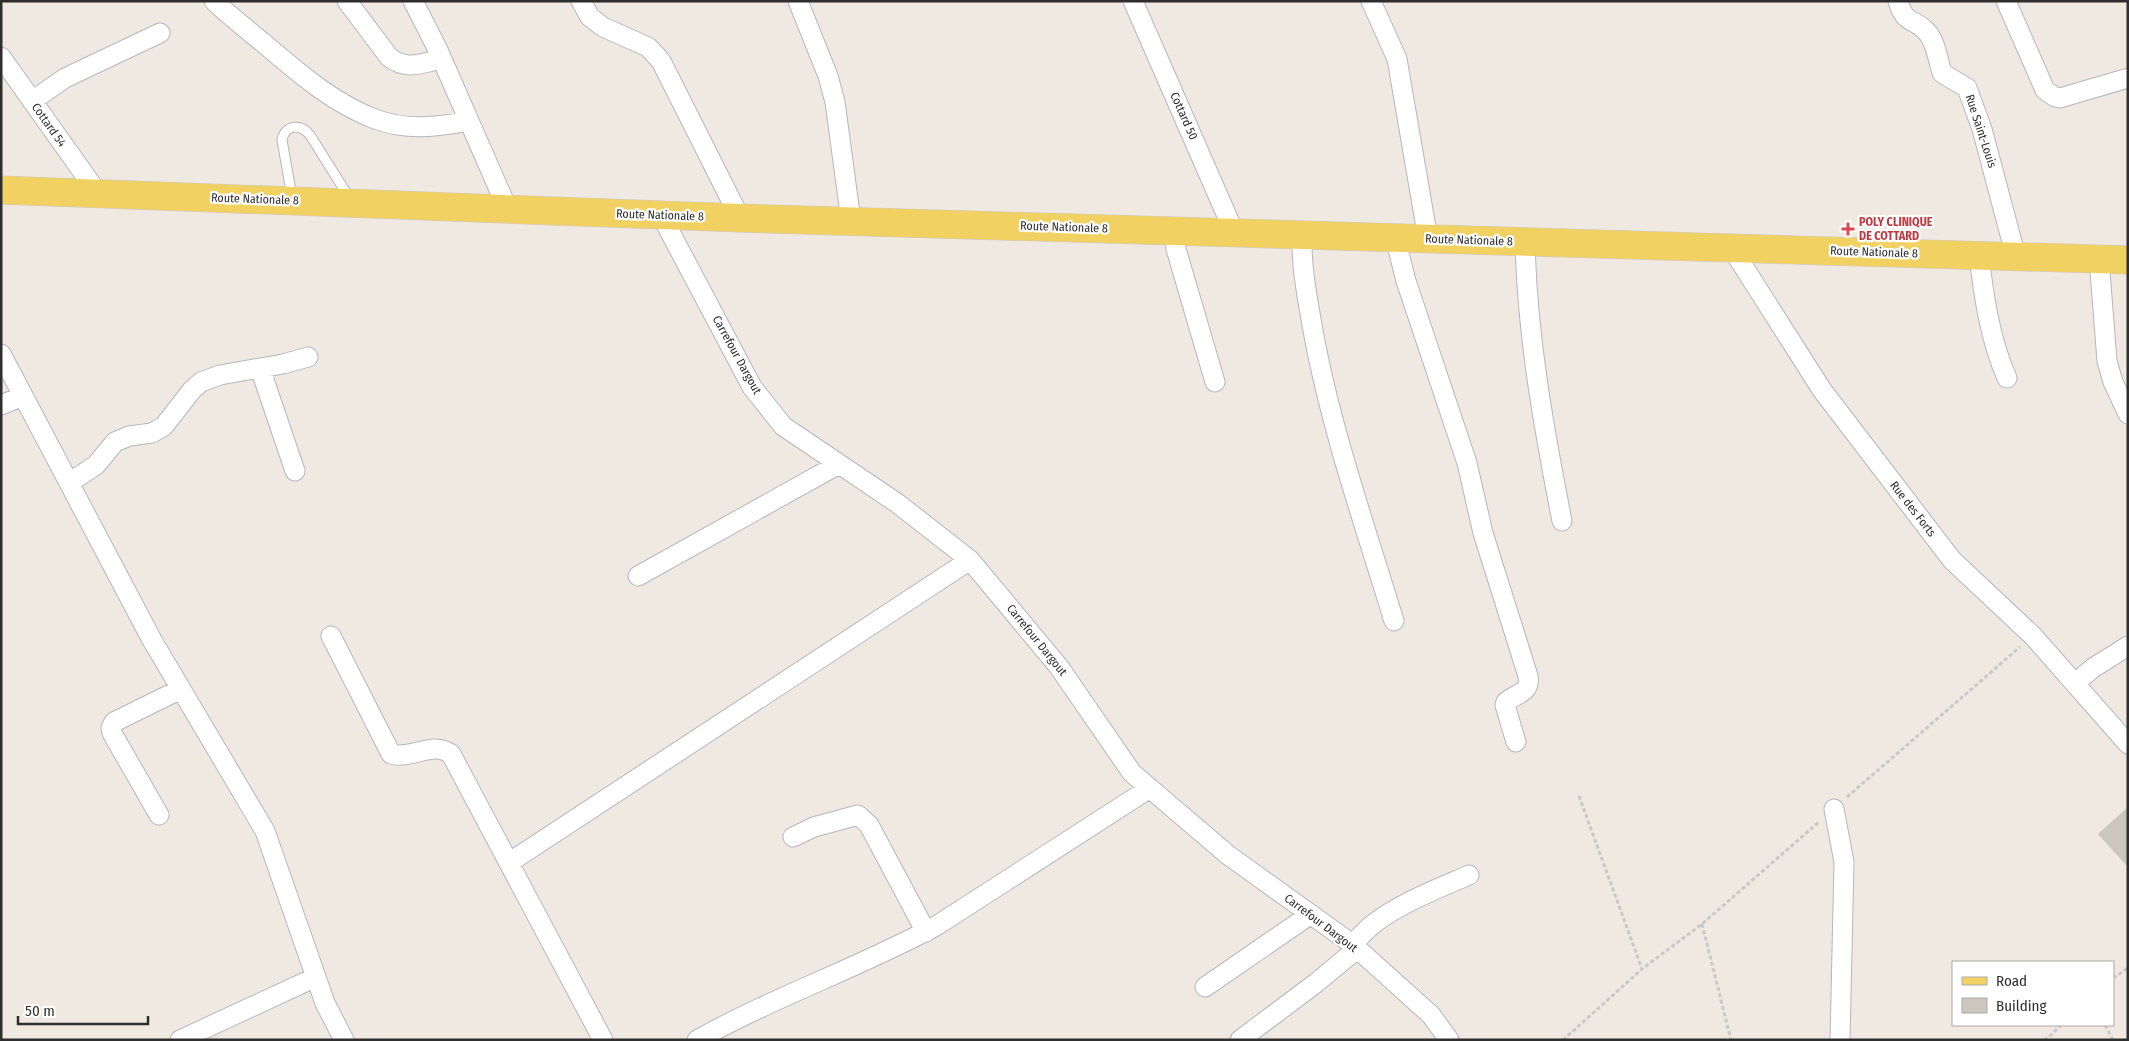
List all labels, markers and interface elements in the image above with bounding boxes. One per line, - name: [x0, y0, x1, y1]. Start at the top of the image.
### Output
- street label: Cottard 50: [1167, 90, 1201, 142]
- street label: Rue Saint-Louis: [1963, 93, 1999, 169]
- street label: Cottard 54: [29, 100, 69, 150]
- street label: Route Nationale 8: [211, 190, 299, 208]
- street label: Route Nationale 8: [616, 206, 704, 224]
- place label: POLY CLINIQUE DE COTTARD: [1859, 215, 1933, 243]
- street label: Route Nationale 8: [1020, 218, 1108, 236]
- marker: POLY CLINIQUE DE COTTARD: [1841, 222, 1855, 236]
- street label: Route Nationale 8: [1425, 231, 1513, 249]
- street label: Route Nationale 8: [1830, 243, 1918, 261]
- street label: Carrefour Dargout: [710, 313, 764, 397]
- street label: Rue des Forts: [1887, 479, 1939, 539]
- street label: Carrefour Dargout: [1004, 602, 1070, 679]
- street label: Carrefour Dargout: [1282, 891, 1360, 955]
- legend: [1952, 961, 2114, 1026]
- text: Road: [1996, 972, 2027, 990]
- scale bar: [18, 994, 148, 1026]
- text: Building: [1996, 997, 2047, 1015]
- text: 50 m: [25, 1002, 55, 1020]

